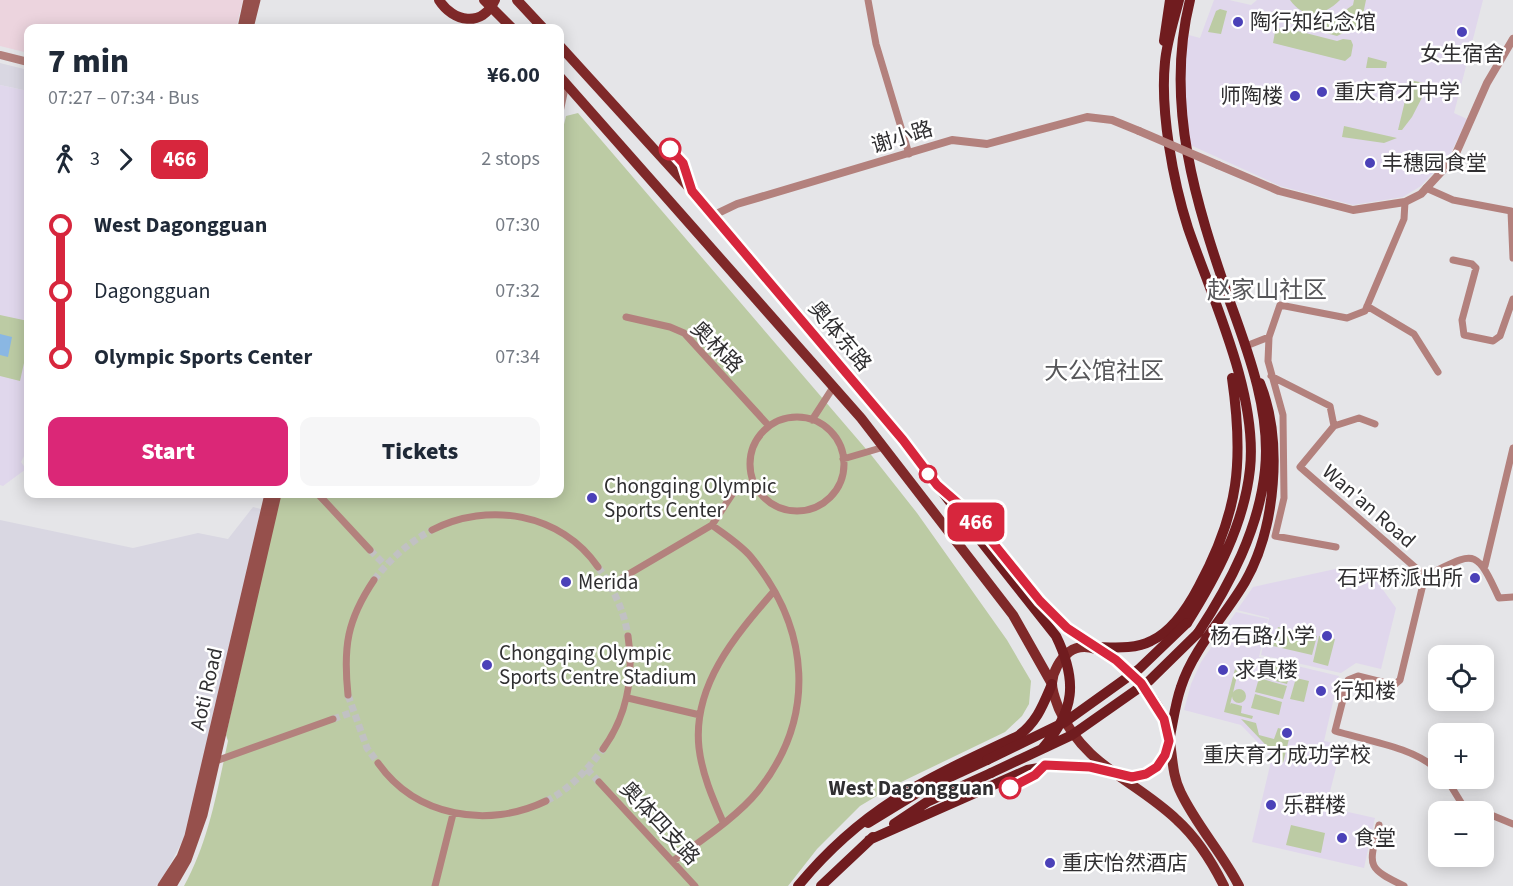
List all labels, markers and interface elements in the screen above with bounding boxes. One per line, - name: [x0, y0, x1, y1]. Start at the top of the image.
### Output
- place label: 陶行知纪念馆: [1250, 7, 1376, 37]
- marker: 陶行知纪念馆: [1231, 15, 1245, 29]
- marker: 女生宿舍: [1455, 25, 1469, 39]
- text: 7 min: [48, 38, 129, 85]
- place label: 女生宿舍: [1420, 39, 1504, 69]
- text: ¥6.00: [487, 59, 540, 91]
- place label: 重庆育才中学: [1334, 77, 1460, 107]
- place label: 师陶楼: [1220, 81, 1283, 111]
- text: 07:27 – 07:34 · Bus: [48, 84, 199, 112]
- marker: 重庆育才中学: [1315, 85, 1329, 99]
- marker: 师陶楼: [1288, 89, 1302, 103]
- street label: 谢小路: [867, 113, 937, 161]
- unlabelled marker: [659, 138, 681, 160]
- icon: walk: [48, 143, 81, 176]
- icon: forward: [109, 143, 142, 176]
- text: 466: [163, 144, 196, 174]
- text: 3: [90, 145, 100, 173]
- text: 2 stops: [481, 145, 540, 173]
- place label: 丰穗园食堂: [1382, 148, 1487, 178]
- marker: 丰穗园食堂: [1363, 156, 1377, 170]
- text: West Dagongguan: [94, 209, 267, 241]
- text: 07:30: [495, 211, 540, 239]
- district label: 赵家山社区: [1207, 273, 1327, 308]
- text: Dagongguan: [94, 275, 211, 307]
- text: 07:32: [495, 277, 540, 305]
- street label: 奥体东路: [802, 294, 878, 378]
- street label: 奥林路: [684, 314, 750, 380]
- text: Olympic Sports Center: [94, 341, 312, 373]
- text: 07:34: [495, 343, 540, 371]
- district label: 大公馆社区: [1044, 354, 1164, 389]
- button: Start: [48, 417, 288, 486]
- button: Tickets: [300, 417, 540, 486]
- street label: Wan'an Road: [1316, 457, 1422, 555]
- unlabelled marker: [919, 465, 937, 483]
- place label: Chongqing Olympic Sports Center: [604, 471, 777, 525]
- marker: Chongqing Olympic Sports Center: [585, 491, 599, 505]
- line badge: 466: [942, 502, 1010, 542]
- text: 466: [959, 507, 993, 537]
- place label: 石坪桥派出所: [1337, 563, 1463, 593]
- place label: Merida: [578, 567, 638, 597]
- marker: 石坪桥派出所: [1468, 571, 1482, 585]
- marker: Merida: [559, 575, 573, 589]
- place label: 杨石路小学: [1210, 621, 1315, 651]
- marker: 杨石路小学: [1320, 629, 1334, 643]
- place label: Chongqing Olympic Sports Centre Stadium: [499, 638, 697, 692]
- street label: Aoti Road: [182, 645, 230, 733]
- map controls: [1428, 645, 1494, 867]
- button: locate: [1428, 645, 1494, 711]
- place label: 求真楼: [1235, 655, 1298, 685]
- marker: Chongqing Olympic Sports Centre Stadium: [480, 658, 494, 672]
- marker: 求真楼: [1216, 663, 1230, 677]
- place label: 行知楼: [1333, 676, 1396, 706]
- marker: 行知楼: [1314, 684, 1328, 698]
- button: +: [1428, 723, 1494, 789]
- marker: 重庆育才成功学校: [1280, 726, 1294, 740]
- place label: 重庆育才成功学校: [1203, 740, 1371, 770]
- place label: West Dagongguan: [829, 773, 994, 803]
- street label: 奥体四支路: [613, 774, 707, 872]
- marker: West Dagongguan: [999, 777, 1021, 799]
- place label: 乐群楼: [1283, 790, 1346, 820]
- marker: 乐群楼: [1264, 798, 1278, 812]
- button: −: [1428, 801, 1494, 867]
- place label: 食堂: [1354, 823, 1396, 853]
- marker: 食堂: [1335, 831, 1349, 845]
- place label: 重庆怡然酒店: [1062, 848, 1188, 878]
- marker: 重庆怡然酒店: [1043, 856, 1057, 870]

